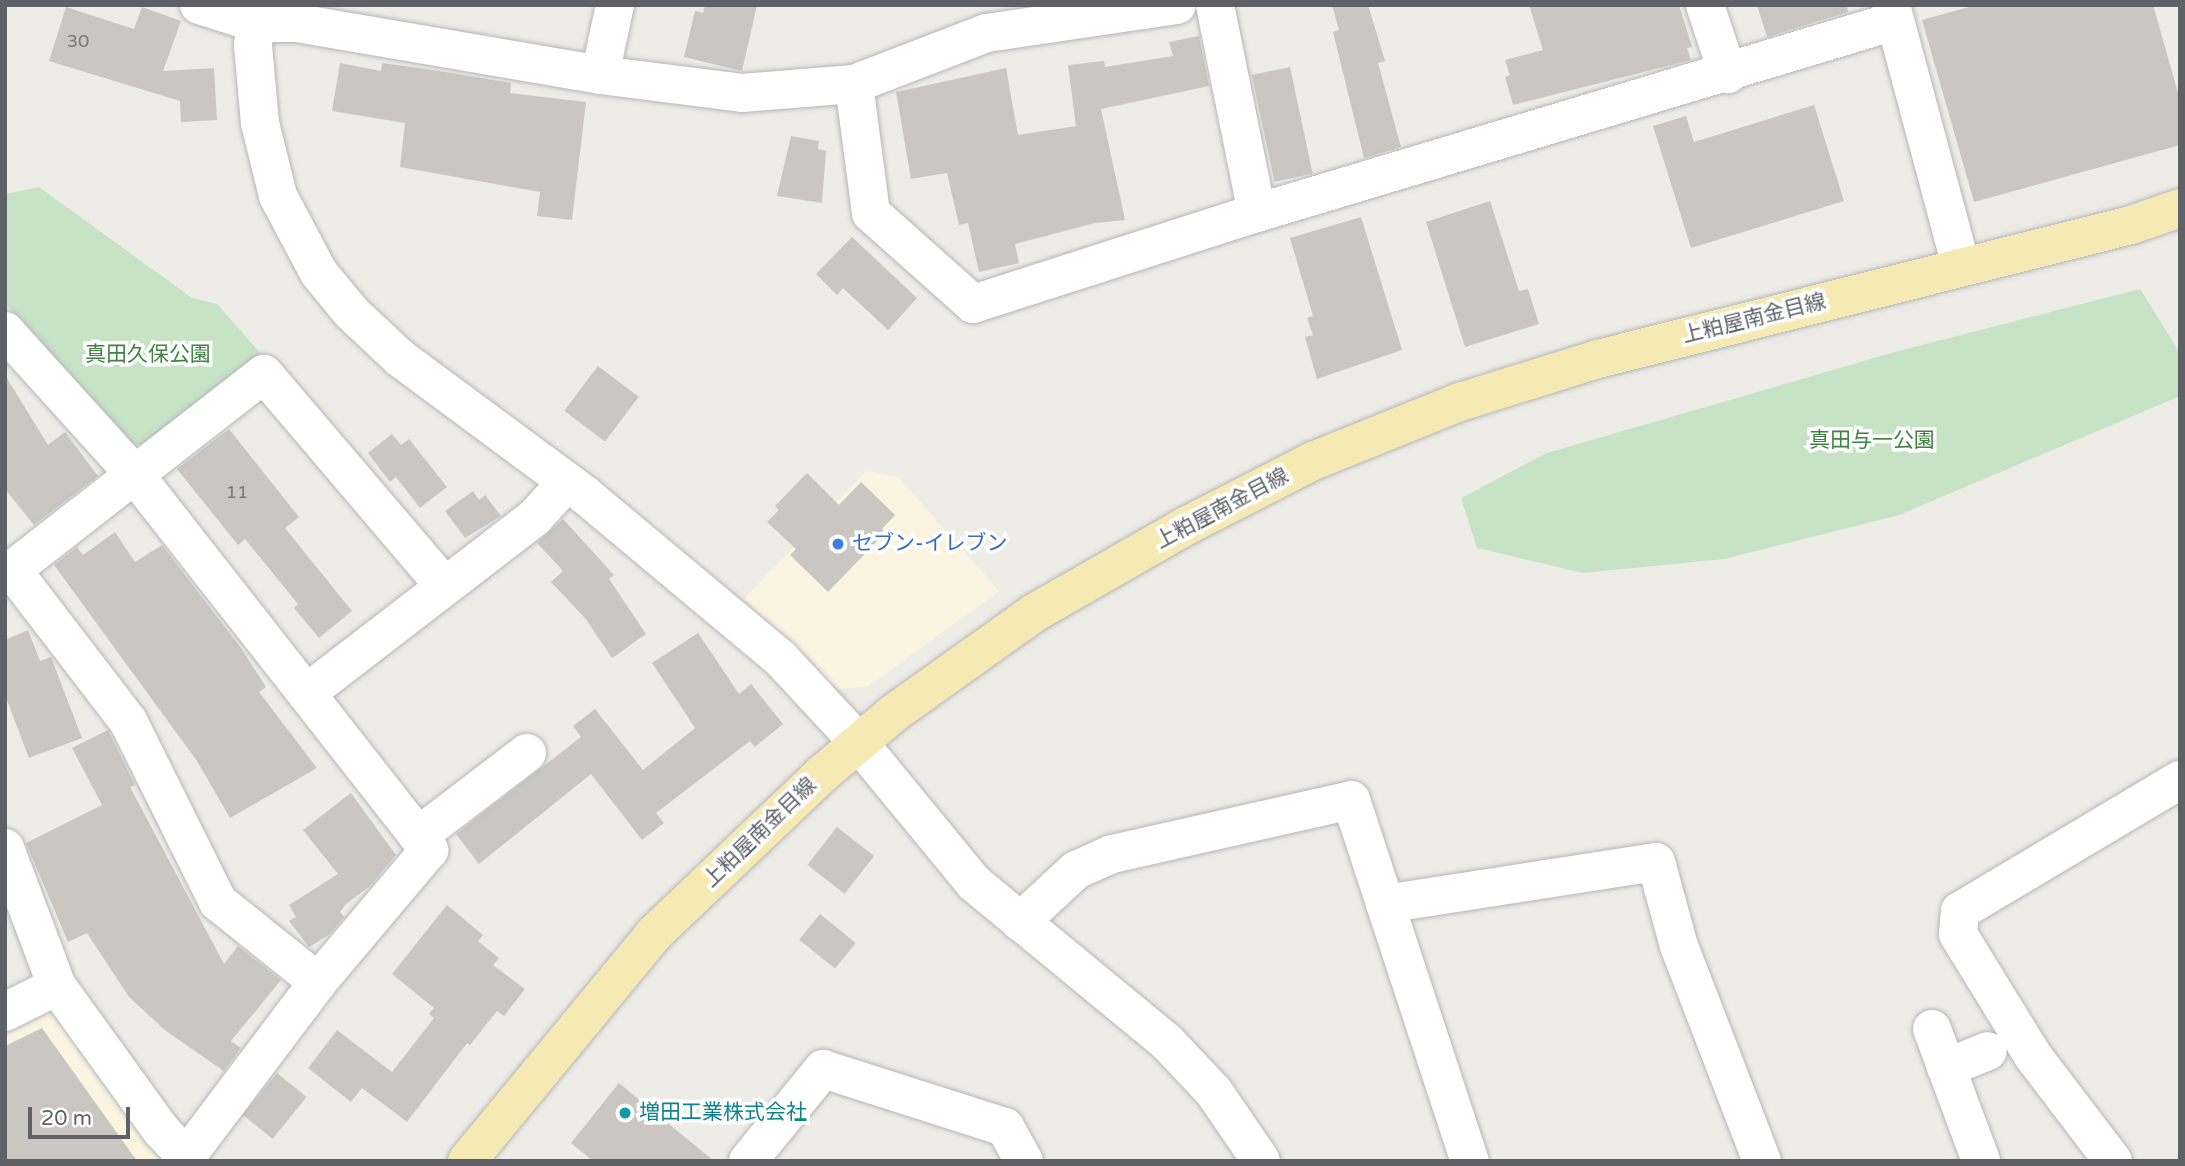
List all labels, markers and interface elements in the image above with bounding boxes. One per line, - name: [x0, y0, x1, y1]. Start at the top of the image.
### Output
- house number: 30: [67, 30, 89, 52]
- street label: 上粕屋南金目線: [1680, 289, 1828, 349]
- park label: 真田久保公園: [85, 342, 211, 368]
- park label: 真田与一公園: [1809, 428, 1935, 454]
- street label: 上粕屋南金目線: [1151, 463, 1293, 555]
- house number: 11: [226, 481, 248, 503]
- place label: セブン-イレブン: [852, 531, 1008, 557]
- marker: セブン-イレブン: [830, 536, 846, 552]
- street label: 上粕屋南金目線: [698, 773, 822, 893]
- scale bar: [32, 1092, 133, 1136]
- place label: 増田工業株式会社: [639, 1100, 807, 1126]
- marker: 増田工業株式会社: [617, 1105, 633, 1121]
- text: 20 m: [41, 1106, 92, 1131]

